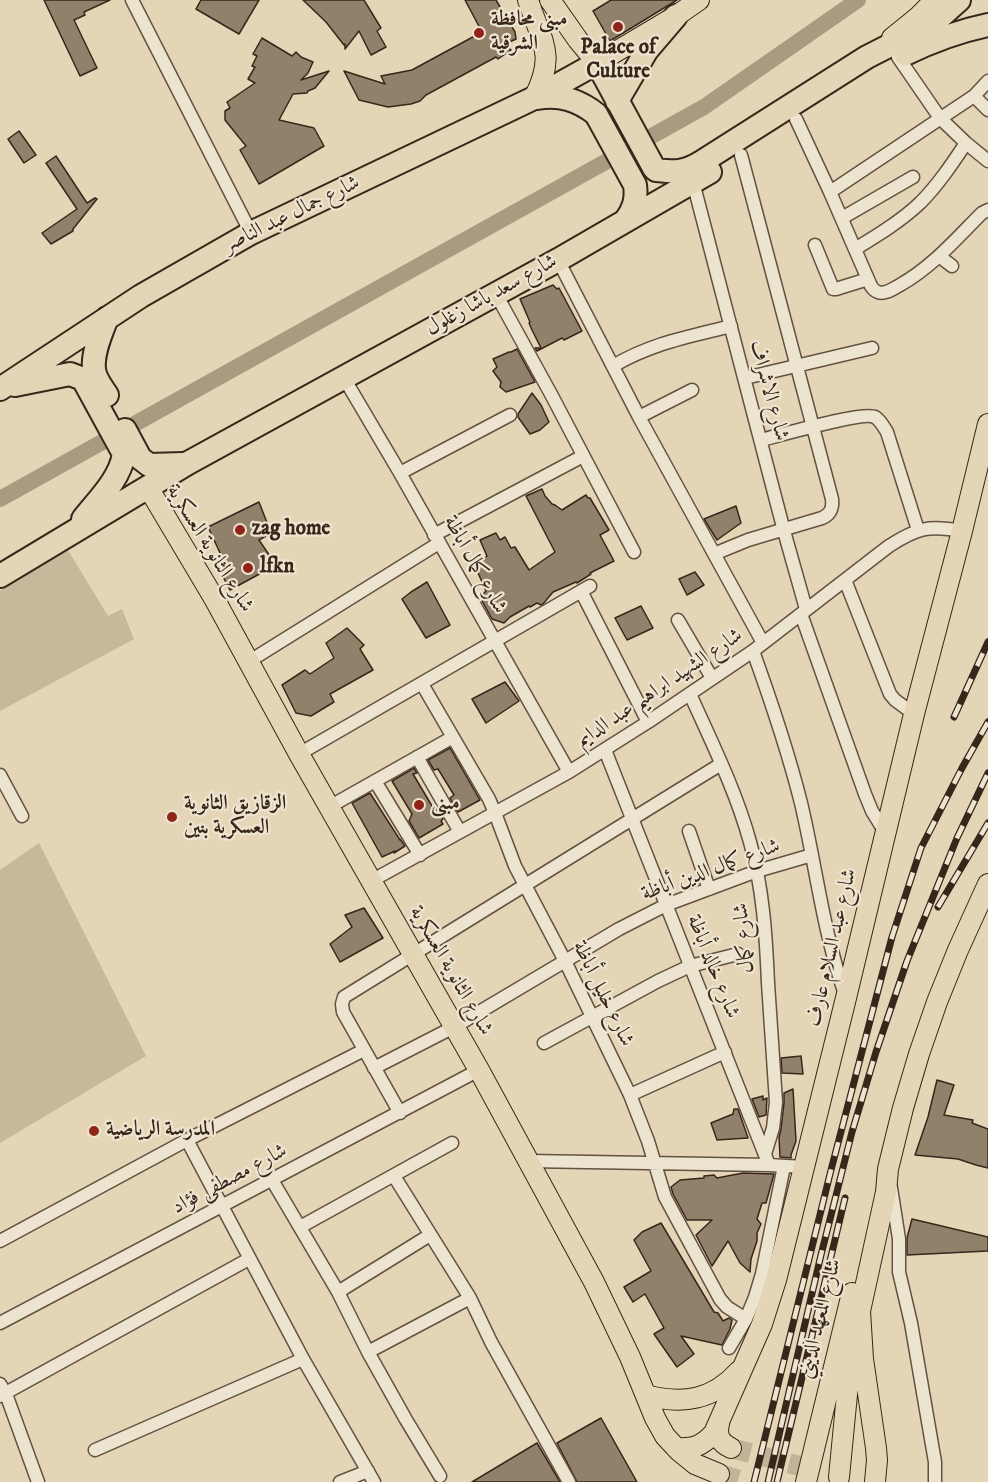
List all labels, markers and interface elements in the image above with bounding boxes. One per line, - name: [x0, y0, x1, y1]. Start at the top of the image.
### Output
- place label: مبنى محافظة الشرقية: [491, 8, 567, 58]
- marker: Palace of Culture: [611, 20, 625, 34]
- marker: مبنى محافظة الشرقية: [472, 26, 486, 40]
- place label: Palace of Culture: [580, 36, 656, 86]
- street label: شارع جمال عبد الناصر: [220, 171, 364, 259]
- street label: شارع سعد باشا زغلول: [422, 250, 562, 342]
- street label: شارع الاشراف: [742, 338, 794, 444]
- street label: شارع الثانوية العسكرية: [160, 481, 258, 617]
- street label: شارع كمال أباظة: [437, 511, 511, 619]
- place label: zag home: [252, 517, 330, 543]
- marker: zag home: [233, 523, 247, 537]
- place label: lfkn: [260, 555, 294, 581]
- marker: lfkn: [241, 561, 255, 575]
- street label: شارع الشهيد ابراهيم عبد الدايم: [572, 624, 748, 754]
- place label: الزقازيق الثانوية العسكرية بنين: [184, 792, 286, 842]
- place label: مبنى: [431, 792, 460, 818]
- marker: مبنى: [412, 798, 426, 812]
- marker: الزقازيق الثانوية العسكرية بنين: [165, 810, 179, 824]
- street label: شارع كمال الدين أباظة: [638, 834, 784, 908]
- street label: شارع عبد السلام عارف: [803, 867, 863, 1029]
- street label: شارع الثانوية العسكرية: [403, 902, 497, 1040]
- street label: شارع كمال: [729, 902, 761, 974]
- street label: شارع خالد أباظة: [680, 911, 744, 1023]
- street label: شارع خليل أباظة: [566, 937, 638, 1051]
- place label: المدرسة الرياضية: [106, 1118, 215, 1144]
- marker: المدرسة الرياضية: [87, 1124, 101, 1138]
- street label: شارع مصطفى فؤاد: [168, 1139, 292, 1221]
- street label: شارع المعهد الديني: [794, 1257, 848, 1381]

